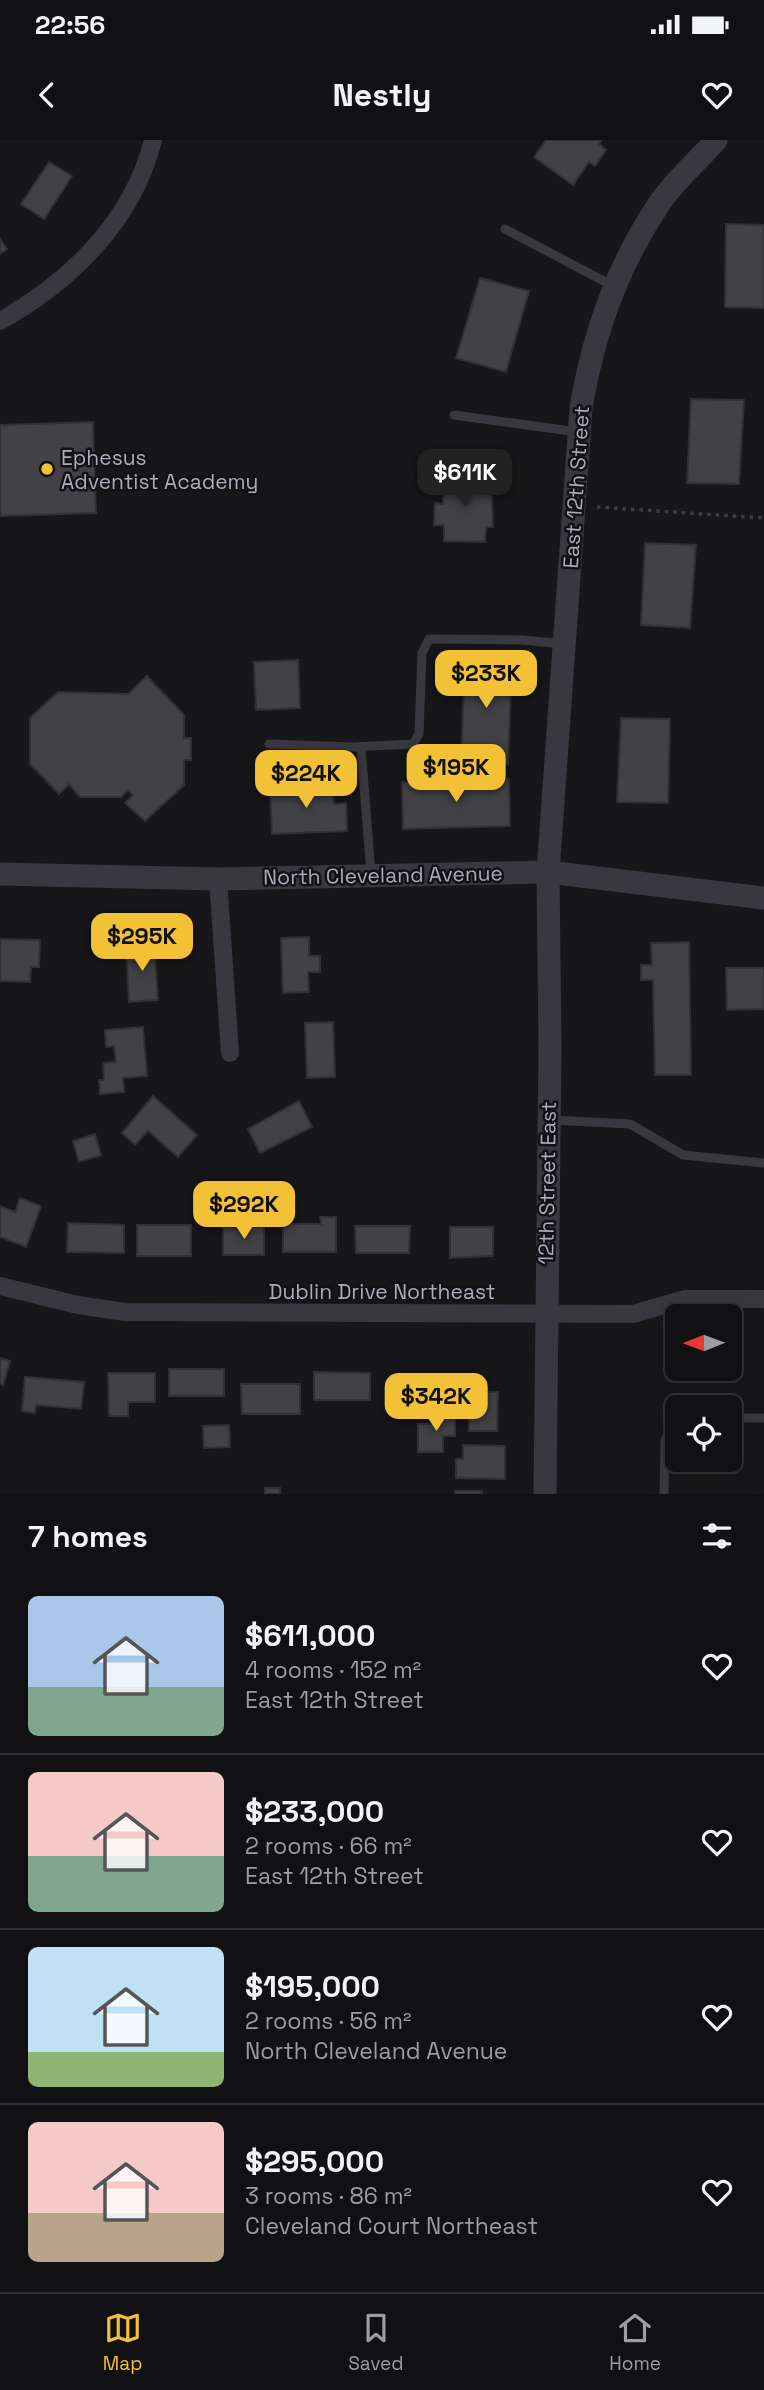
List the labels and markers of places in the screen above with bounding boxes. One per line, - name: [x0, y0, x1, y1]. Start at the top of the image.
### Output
- place label: Ephesus Adventist Academy: [61, 444, 258, 495]
- pin: $611K: [416, 450, 514, 509]
- marker: Ephesus Adventist Academy: [39, 461, 55, 477]
- pin: $233K: [437, 650, 535, 710]
- pin: $195K: [407, 744, 505, 804]
- pin: $224K: [257, 750, 355, 810]
- pin: $295K: [93, 914, 191, 973]
- pin: $292K: [195, 1182, 293, 1241]
- pin: $342K: [387, 1374, 485, 1433]

